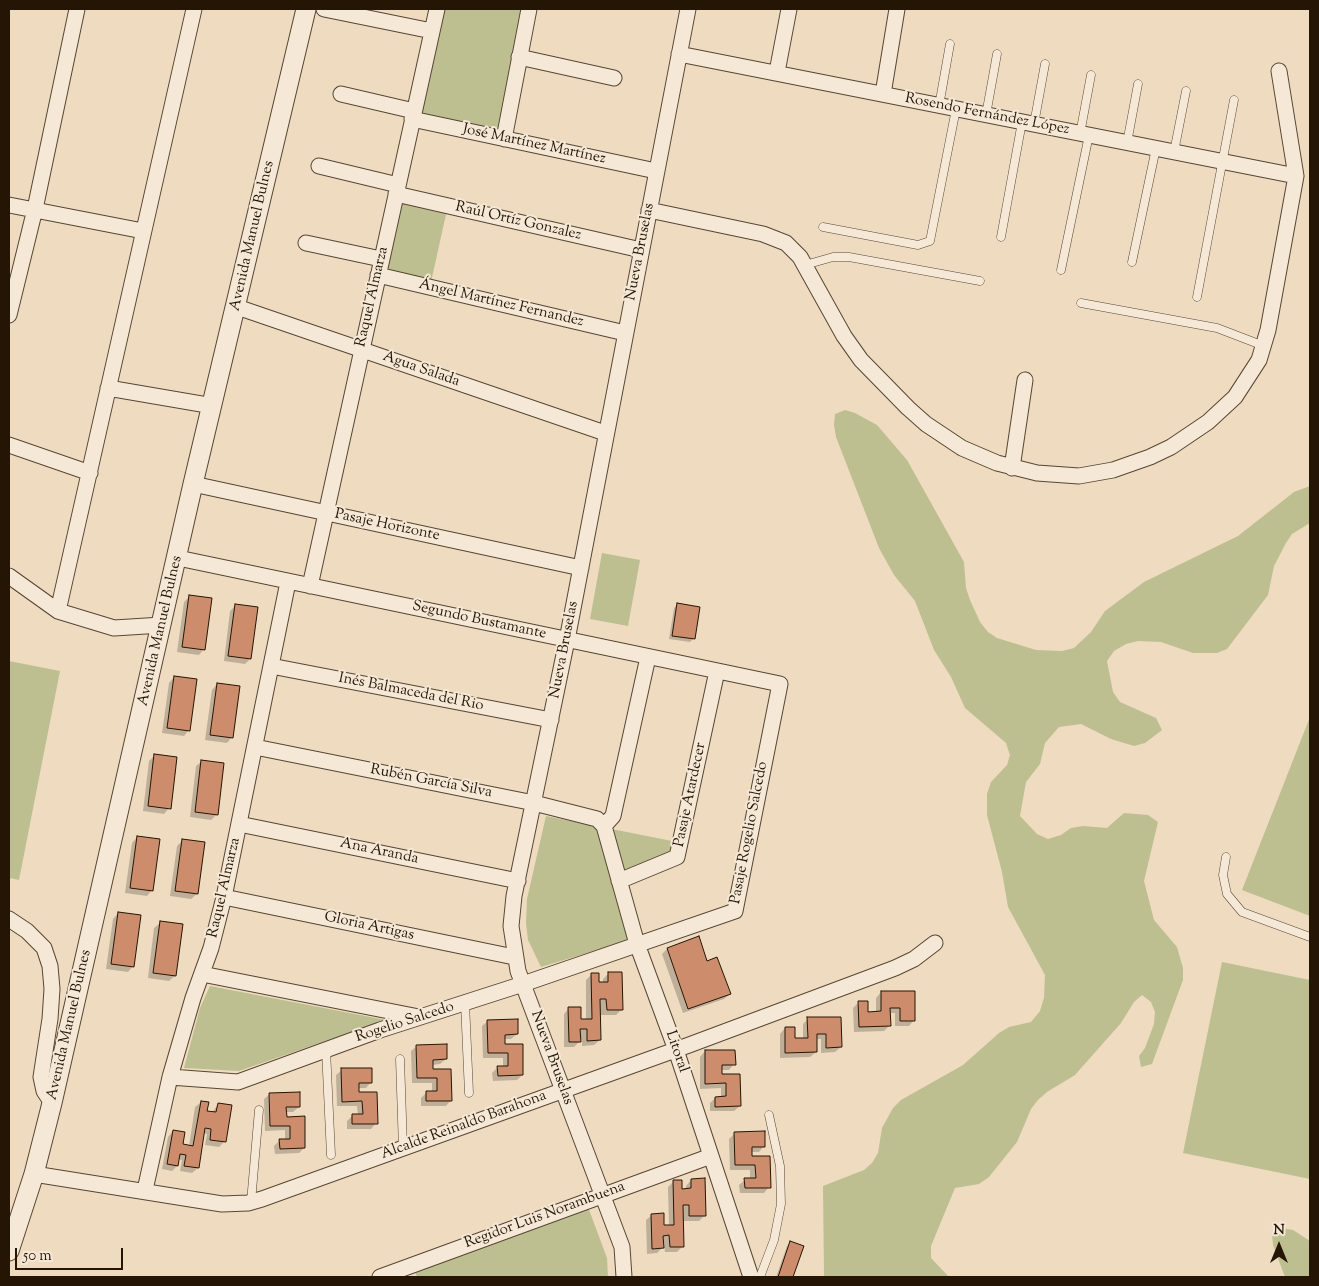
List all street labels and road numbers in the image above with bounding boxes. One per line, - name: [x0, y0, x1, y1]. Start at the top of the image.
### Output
- street label: Rosendo Fernández López: [903, 90, 1071, 140]
- street label: José Martínez Martínez: [461, 121, 607, 169]
- street label: Avenida Manuel Bulnes: [227, 159, 279, 313]
- street label: Raúl Ortíz Gonzalez: [453, 199, 583, 245]
- street label: Nueva Bruselas: [623, 202, 659, 302]
- street label: Raquel Almarza: [353, 245, 393, 349]
- street label: Ángel Martínez Fernandez: [417, 276, 585, 332]
- street label: Agua Salada: [380, 348, 462, 392]
- street label: Pasaje Horizonte: [333, 506, 441, 546]
- street label: Avenida Manuel Bulnes: [135, 554, 187, 708]
- street label: Segundo Bustamante: [410, 598, 548, 644]
- street label: Nueva Bruselas: [547, 600, 583, 700]
- street label: Inés Balmaceda del Rio: [337, 670, 485, 716]
- street label: Pasaje Atardecer: [671, 741, 711, 849]
- street label: Pasaje Rogelio Salcedo: [727, 760, 773, 906]
- street label: Rubén García Silva: [369, 761, 493, 803]
- street label: Ana Aranda: [338, 835, 420, 869]
- street label: Raquel Almarza: [205, 836, 245, 940]
- street label: Gloria Artigas: [322, 909, 416, 945]
- street label: Avenida Manuel Bulnes: [44, 948, 96, 1102]
- street label: Rogelio Salcedo: [353, 999, 457, 1047]
- street label: Nueva Bruselas: [526, 1009, 576, 1107]
- street label: Litoral: [660, 1029, 692, 1075]
- street label: Alcalde Reinaldo Barahona: [379, 1088, 549, 1164]
- street label: Regidor Luis Norambuena: [462, 1179, 628, 1253]

